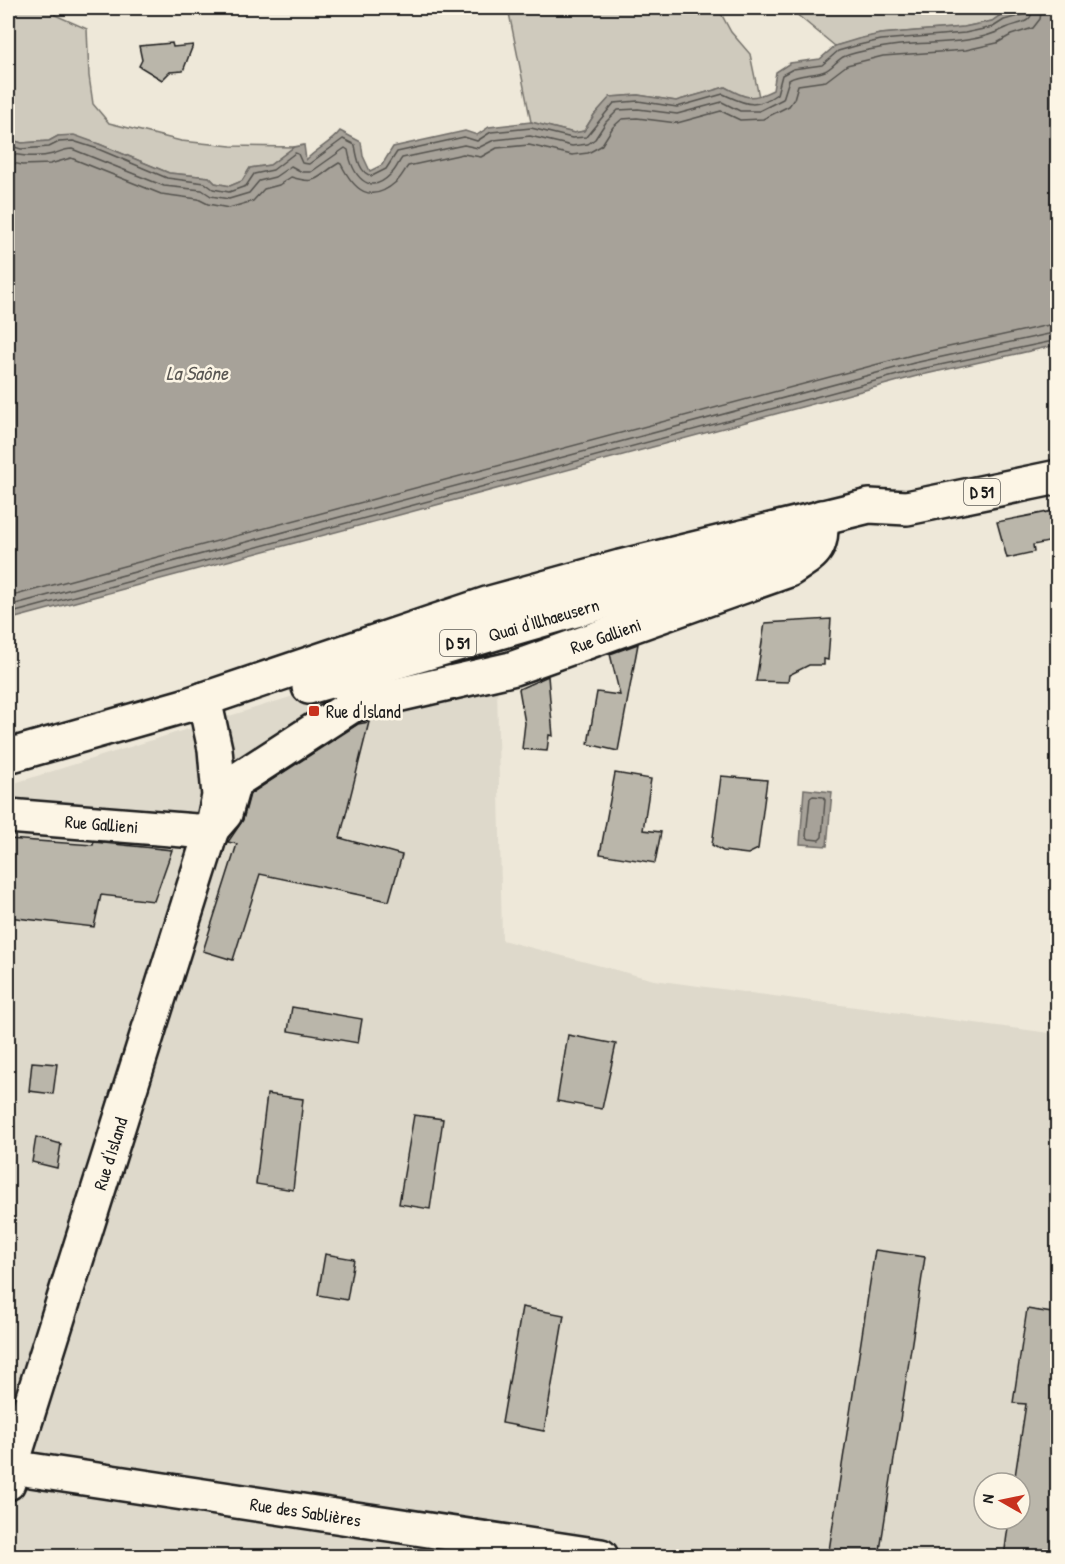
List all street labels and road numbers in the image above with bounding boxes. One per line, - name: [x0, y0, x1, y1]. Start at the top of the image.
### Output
- road number: D 51: [964, 479, 1000, 505]
- street label: Quai d'Illhaeusern: [485, 591, 602, 647]
- street label: Rue Gallieni: [567, 611, 644, 659]
- road number: D 51: [440, 630, 476, 656]
- street label: Rue Gallieni: [64, 808, 139, 839]
- street label: Rue d'Island: [87, 1114, 133, 1193]
- street label: Rue des Sablières: [249, 1491, 363, 1532]

